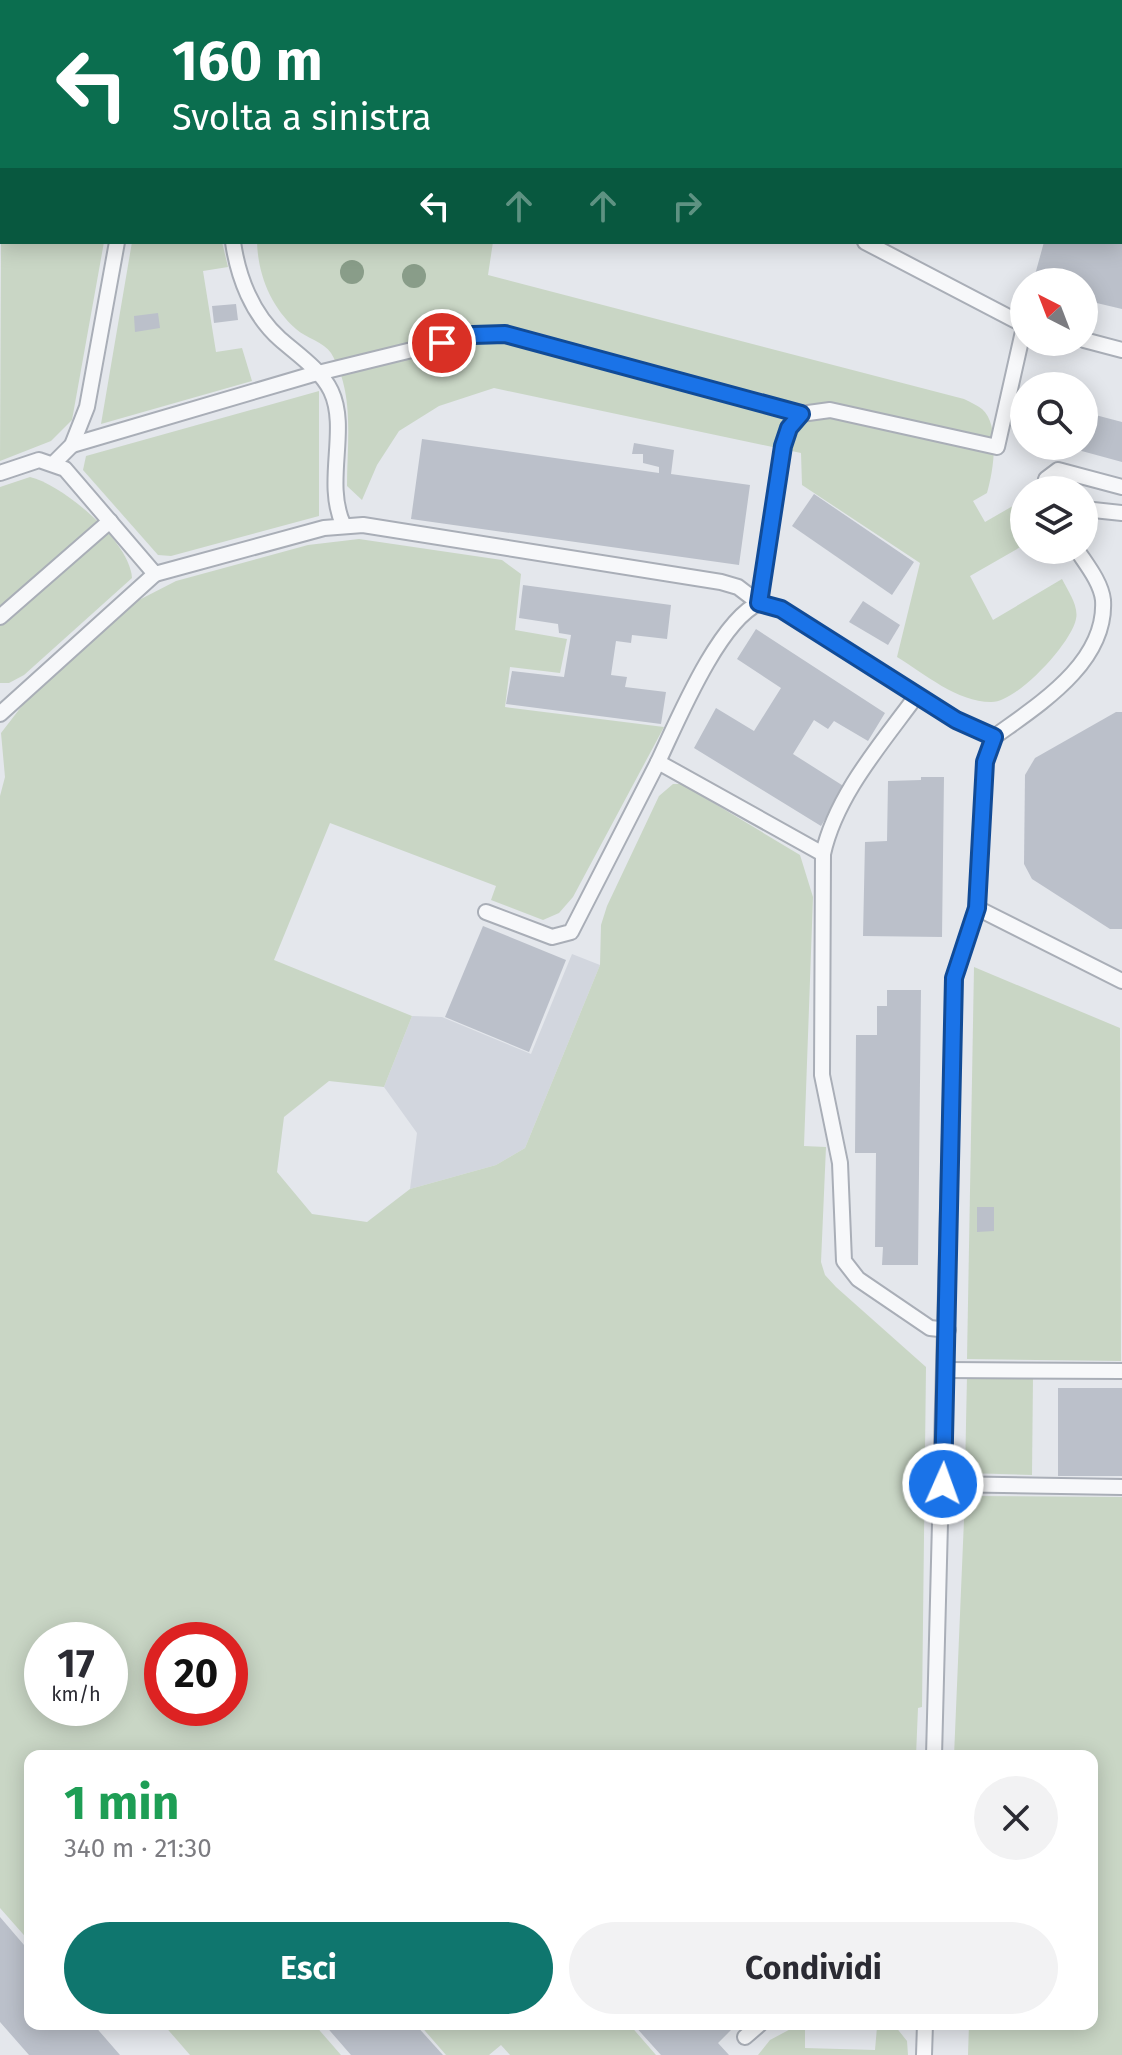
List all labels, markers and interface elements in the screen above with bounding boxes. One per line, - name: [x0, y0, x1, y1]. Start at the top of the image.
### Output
- text: 160 m: [172, 28, 323, 95]
- icon: left: [40, 32, 144, 136]
- text: Svolta a sinistra: [172, 96, 432, 140]
- icon: left: [413, 184, 457, 228]
- icon: ahead: [497, 184, 541, 228]
- icon: ahead: [581, 184, 625, 228]
- icon: right: [665, 184, 709, 228]
- north arrow: [1010, 268, 1098, 356]
- map controls: [1010, 268, 1098, 564]
- pin: [408, 309, 476, 377]
- icon: arrive: [420, 321, 464, 365]
- button: search: [1010, 372, 1098, 460]
- button: layers: [1010, 476, 1098, 564]
- position arrow: [901, 1442, 985, 1526]
- speed limit sign: 20: [144, 1622, 248, 1726]
- text: 17: [57, 1640, 95, 1688]
- text: km/h: [51, 1682, 101, 1706]
- text: 1 min: [64, 1774, 179, 1832]
- button: close: [974, 1776, 1058, 1860]
- text: 340 m · 21:30: [64, 1833, 212, 1864]
- button: Esci: [64, 1922, 553, 2014]
- button: Condividi: [569, 1922, 1058, 2014]

